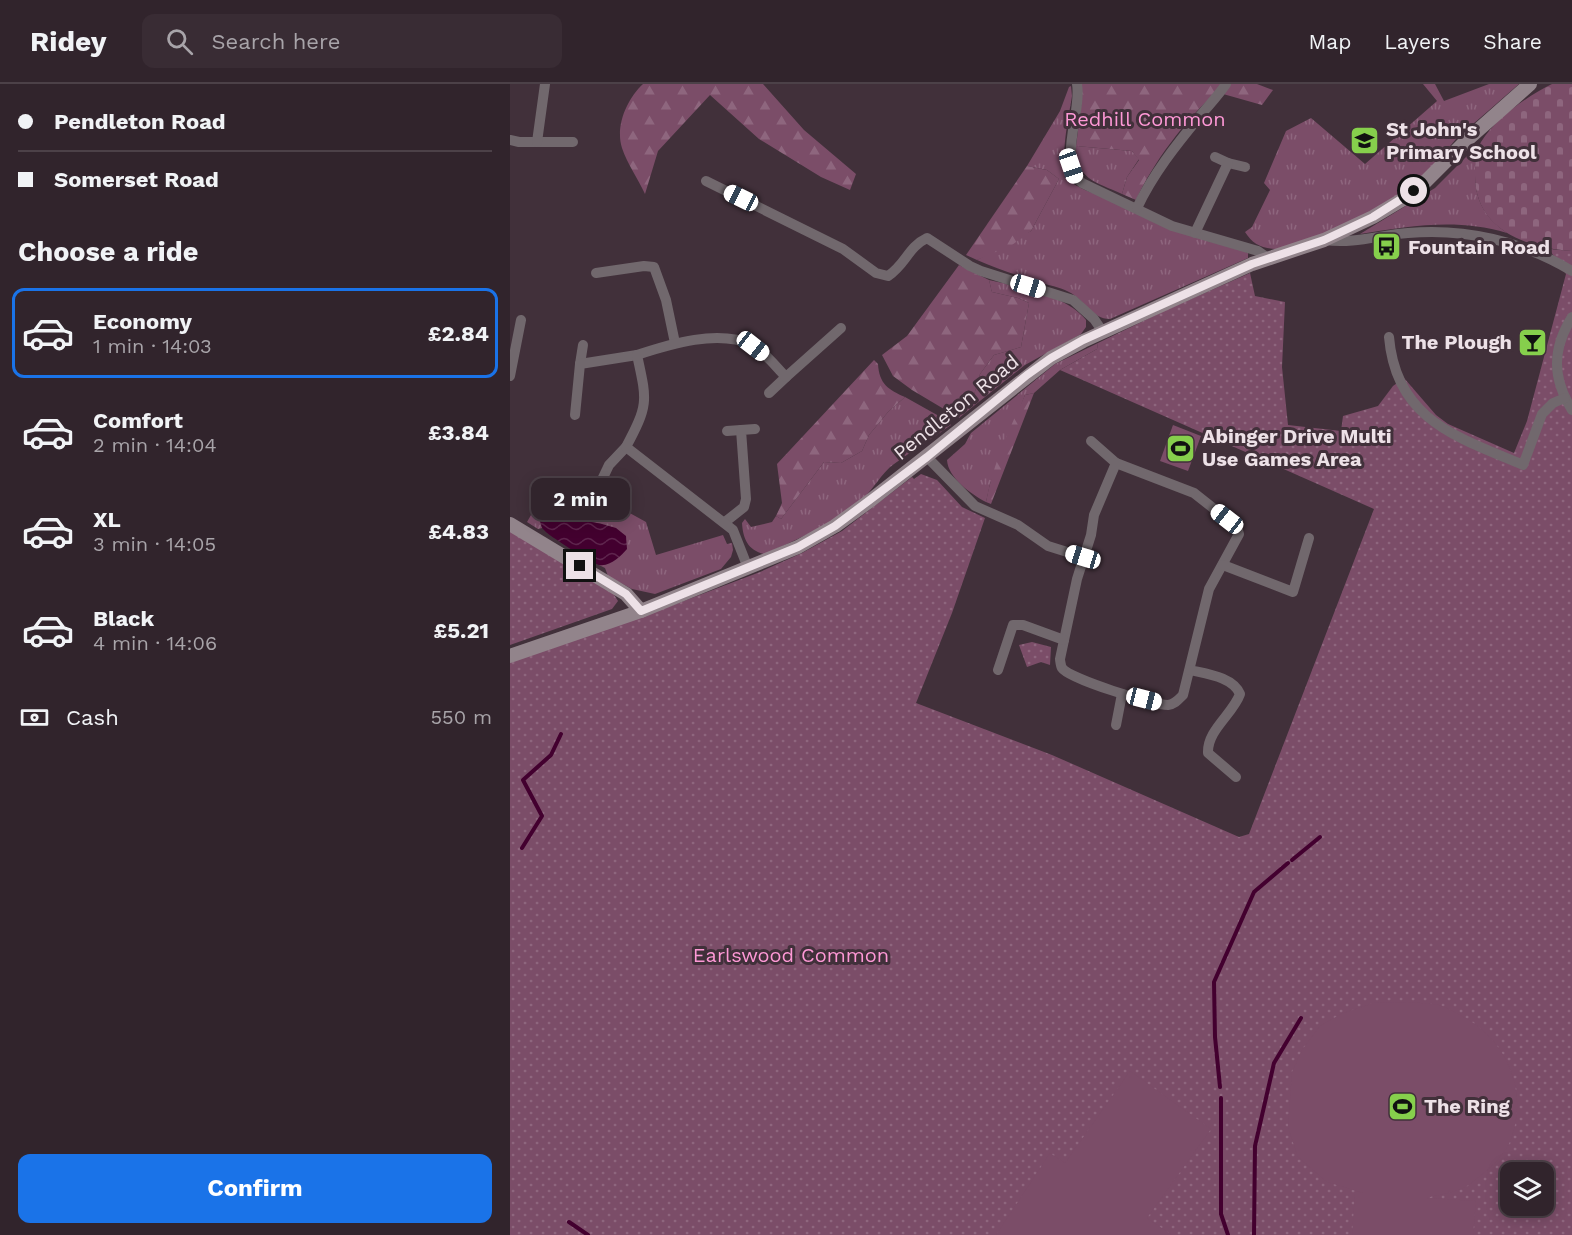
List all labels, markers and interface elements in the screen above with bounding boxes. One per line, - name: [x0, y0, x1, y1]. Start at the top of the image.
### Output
- search box: [142, 14, 562, 68]
- text: Ridey: [30, 25, 106, 58]
- icon: search: [163, 25, 196, 58]
- text: Search here: [211, 29, 340, 54]
- text: Map: [1308, 29, 1351, 54]
- text: Layers: [1384, 29, 1450, 54]
- text: Share: [1483, 29, 1542, 54]
- park label: Redhill Common: [1064, 107, 1226, 131]
- text: Pendleton Road: [54, 109, 226, 134]
- place label: St John's Primary School: [1386, 117, 1537, 164]
- school or university icon: St John's Primary School: [1349, 124, 1381, 156]
- car: [1057, 146, 1085, 186]
- text: Somerset Road: [54, 167, 219, 192]
- route start: [1400, 177, 1427, 204]
- car: [721, 182, 761, 214]
- bus stop icon: Fountain Road: [1371, 231, 1403, 263]
- place label: Fountain Road: [1408, 235, 1550, 259]
- text: Choose a ride: [18, 236, 198, 268]
- car: [1008, 272, 1048, 300]
- icon: car: [21, 306, 75, 360]
- text: Economy: [93, 309, 192, 334]
- text: £2.84: [428, 321, 489, 346]
- bar icon: The Plough: [1517, 326, 1549, 358]
- car: [733, 328, 773, 364]
- place label: The Plough: [1402, 330, 1512, 354]
- text: 1 min · 14:03: [93, 334, 212, 358]
- street label: Pendleton Road: [889, 349, 1023, 465]
- icon: car: [21, 405, 75, 459]
- text: Comfort: [93, 408, 183, 433]
- text: £3.84: [428, 420, 489, 445]
- place label: Abinger Drive Multi Use Games Area: [1202, 424, 1391, 471]
- sports icon: Abinger Drive Multi Use Games Area: [1165, 432, 1197, 464]
- text: 2 min · 14:04: [93, 433, 217, 457]
- callout: 2 min: [530, 479, 629, 521]
- text: 2 min: [553, 487, 608, 511]
- car: [1207, 501, 1247, 537]
- icon: car: [21, 504, 75, 558]
- text: XL: [93, 507, 121, 532]
- text: £4.83: [428, 519, 489, 544]
- text: 3 min · 14:05: [93, 532, 216, 556]
- car: [1063, 543, 1103, 571]
- route end: [566, 552, 593, 579]
- icon: car: [21, 603, 75, 657]
- text: Black: [93, 606, 154, 631]
- text: £5.21: [434, 618, 489, 643]
- text: 4 min · 14:06: [93, 631, 217, 655]
- car: [1124, 686, 1164, 712]
- icon: cash: [18, 701, 51, 734]
- text: Cash: [66, 705, 119, 730]
- text: 550 m: [430, 705, 492, 729]
- park label: Earlswood Common: [693, 943, 889, 967]
- sports icon: The Ring: [1387, 1090, 1419, 1122]
- place label: The Ring: [1424, 1094, 1511, 1118]
- button: Confirm: [18, 1154, 492, 1223]
- map controls: [1500, 1162, 1554, 1216]
- button: layers: [1500, 1162, 1554, 1216]

